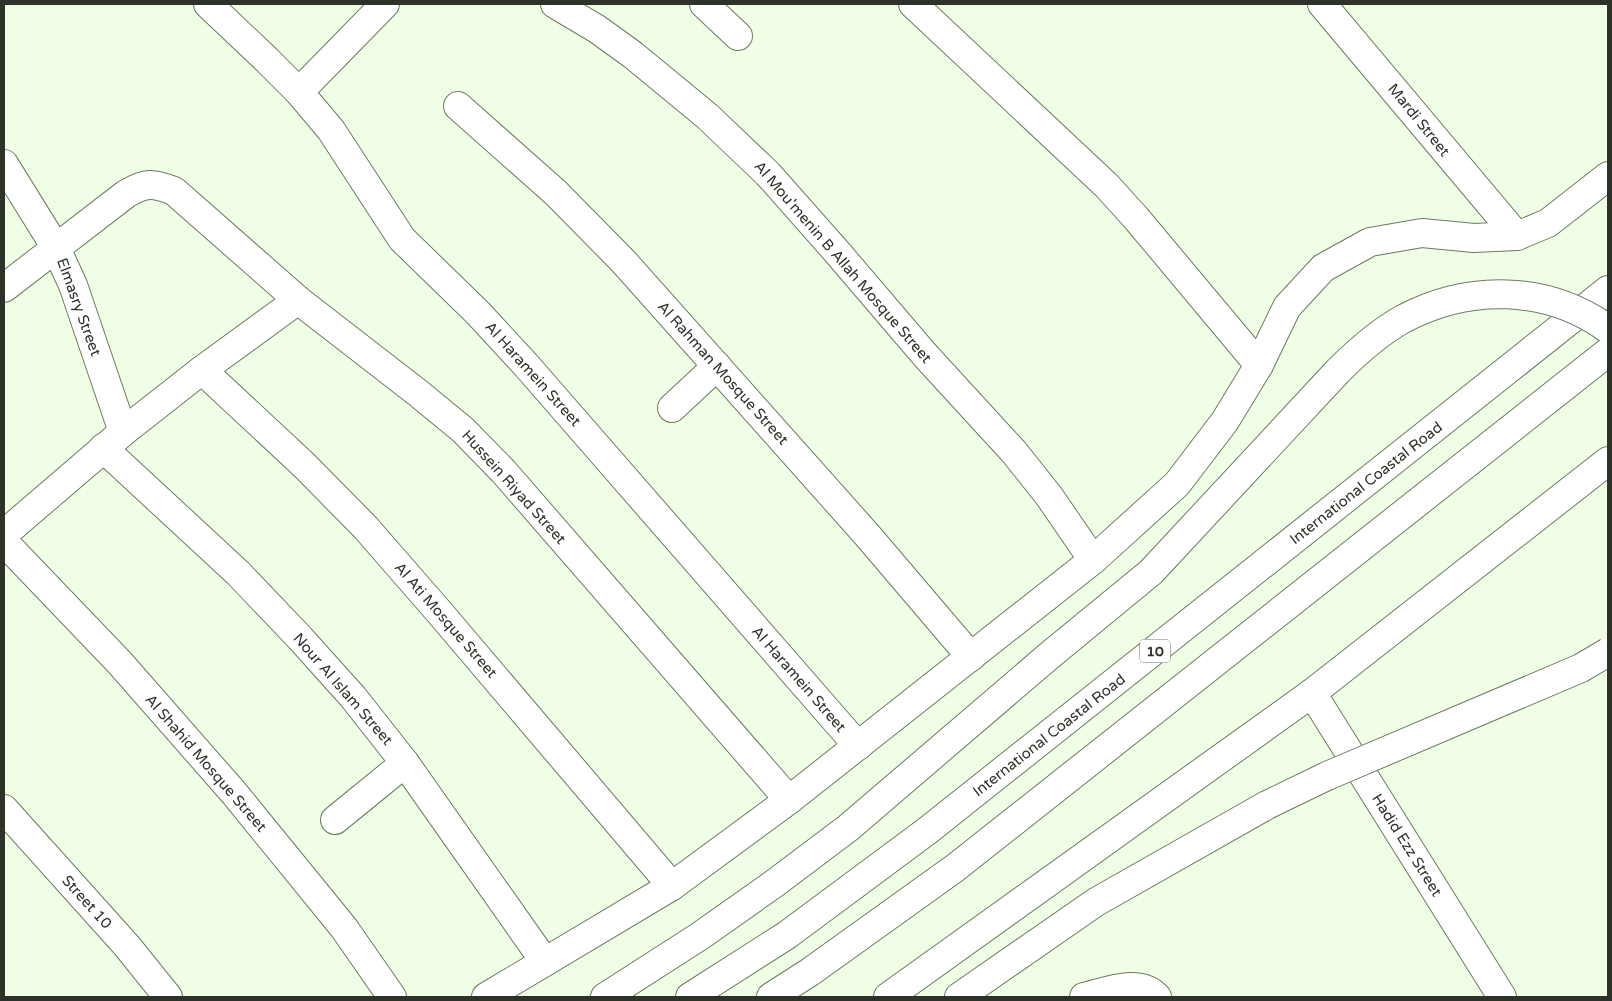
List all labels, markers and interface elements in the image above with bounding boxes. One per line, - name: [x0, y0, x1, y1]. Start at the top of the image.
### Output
- street label: Mardi Street: [1384, 80, 1454, 160]
- street label: Al Mou'menin B Allah Mosque Street: [750, 157, 936, 367]
- street label: Elmasry Street: [53, 255, 105, 359]
- street label: Al Rahman Mosque Street: [654, 298, 792, 449]
- street label: Al Haramein Street: [481, 318, 585, 430]
- street label: International Coastal Road: [1286, 418, 1446, 548]
- street label: Hussein Riyad Street: [458, 426, 570, 548]
- street label: Al Ati Mosque Street: [391, 558, 501, 682]
- street label: Al Haramein Street: [748, 622, 850, 736]
- street label: Nour Al Islam Street: [289, 629, 397, 749]
- road number: 10: [1140, 640, 1170, 662]
- street label: International Coastal Road: [969, 670, 1129, 800]
- street label: Al Shahid Mosque Street: [141, 691, 271, 836]
- street label: Hadid Ezz Street: [1368, 790, 1446, 900]
- street label: Street 10: [58, 872, 116, 932]

